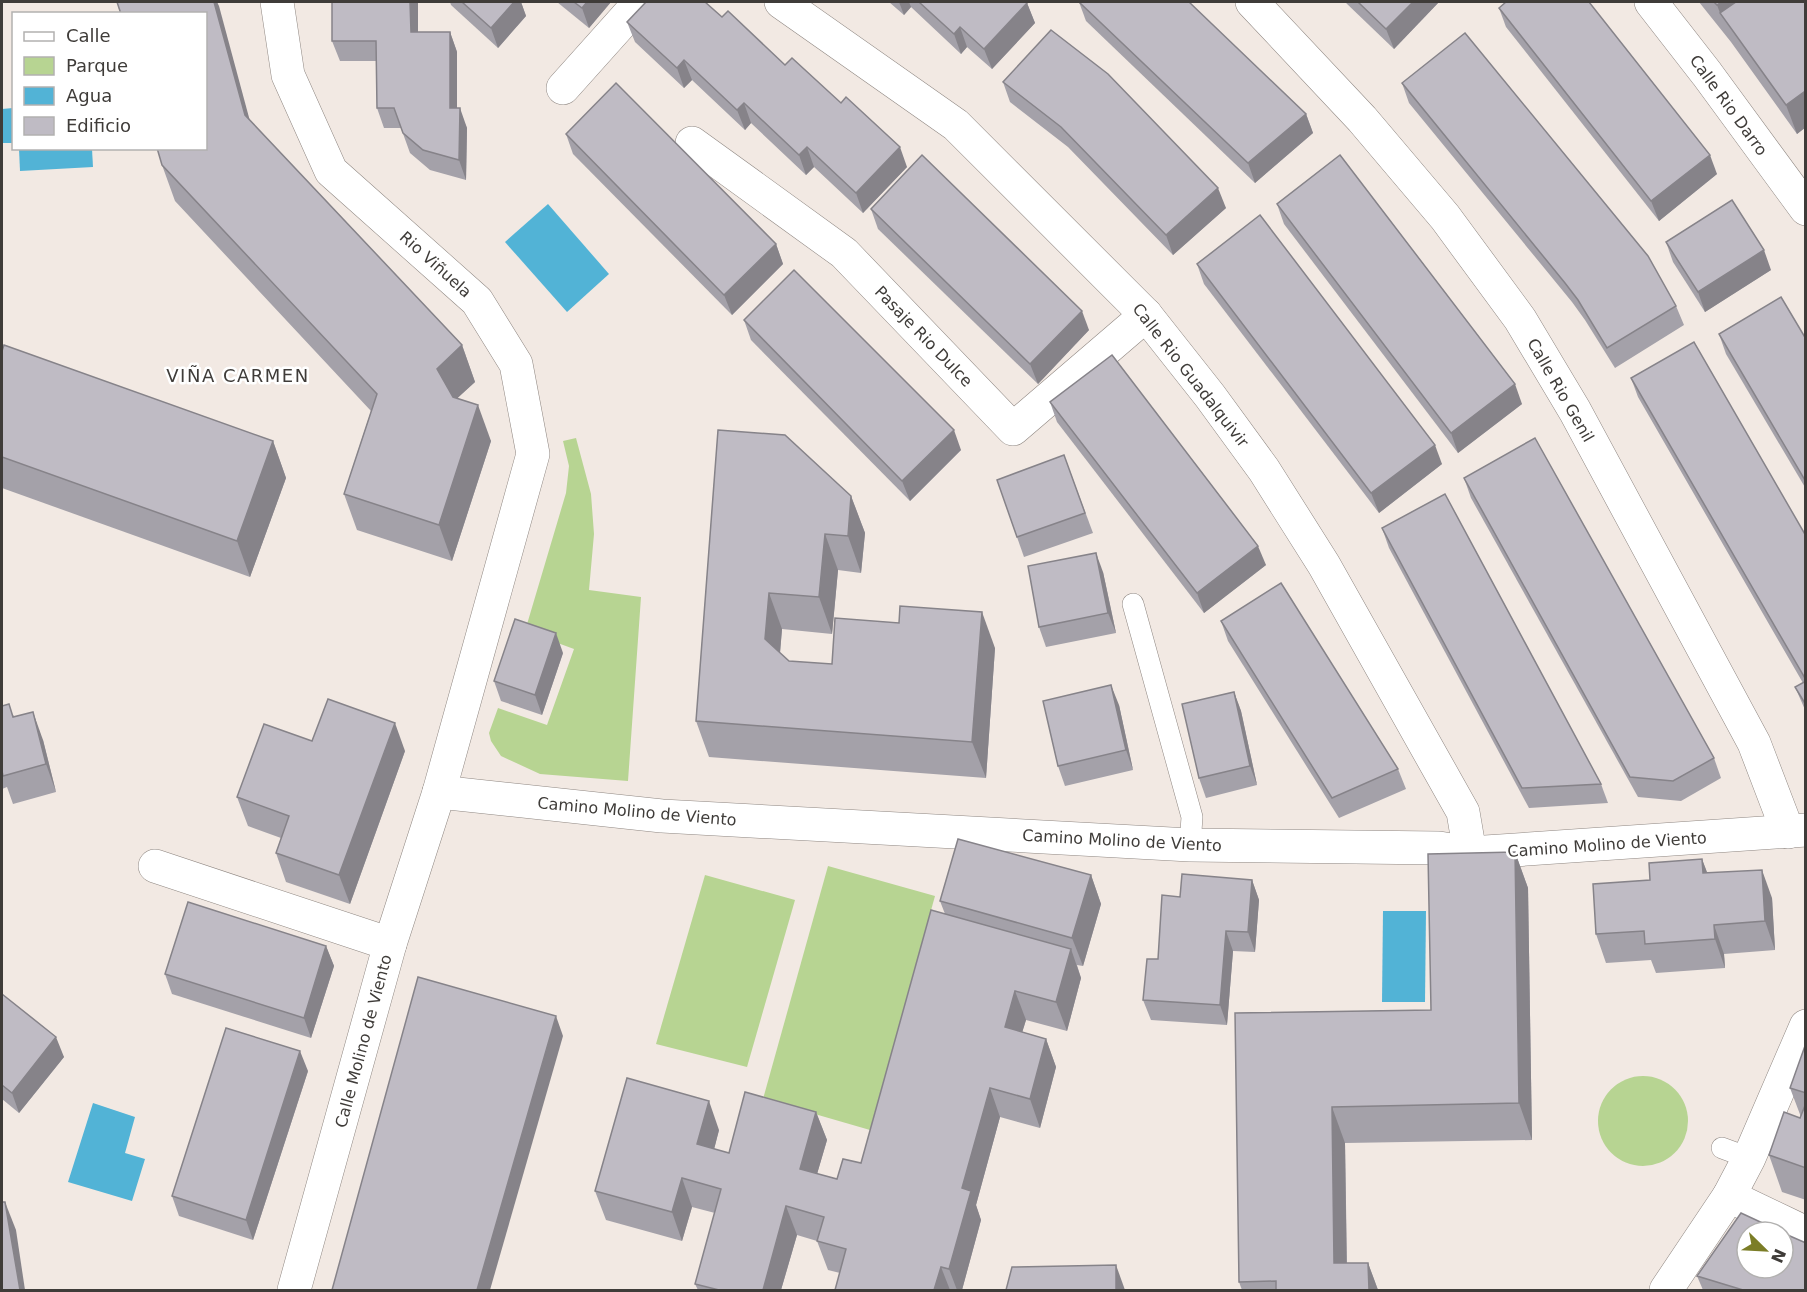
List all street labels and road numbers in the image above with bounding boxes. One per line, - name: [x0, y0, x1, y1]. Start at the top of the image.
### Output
- street label: Calle Rio Darro: [1686, 51, 1771, 159]
- street label: Rio Viñuela: [396, 227, 475, 301]
- street label: Pasaje Rio Dulce: [871, 282, 976, 391]
- street label: Calle Rio Guadalquivir: [1129, 300, 1253, 451]
- street label: Calle Rio Genil: [1523, 335, 1598, 445]
- street label: Camino Molino de Viento: [537, 793, 737, 830]
- street label: Camino Molino de Viento: [1022, 826, 1222, 855]
- street label: Camino Molino de Viento: [1507, 828, 1707, 861]
- street label: Calle Molino de Viento: [331, 952, 396, 1130]

